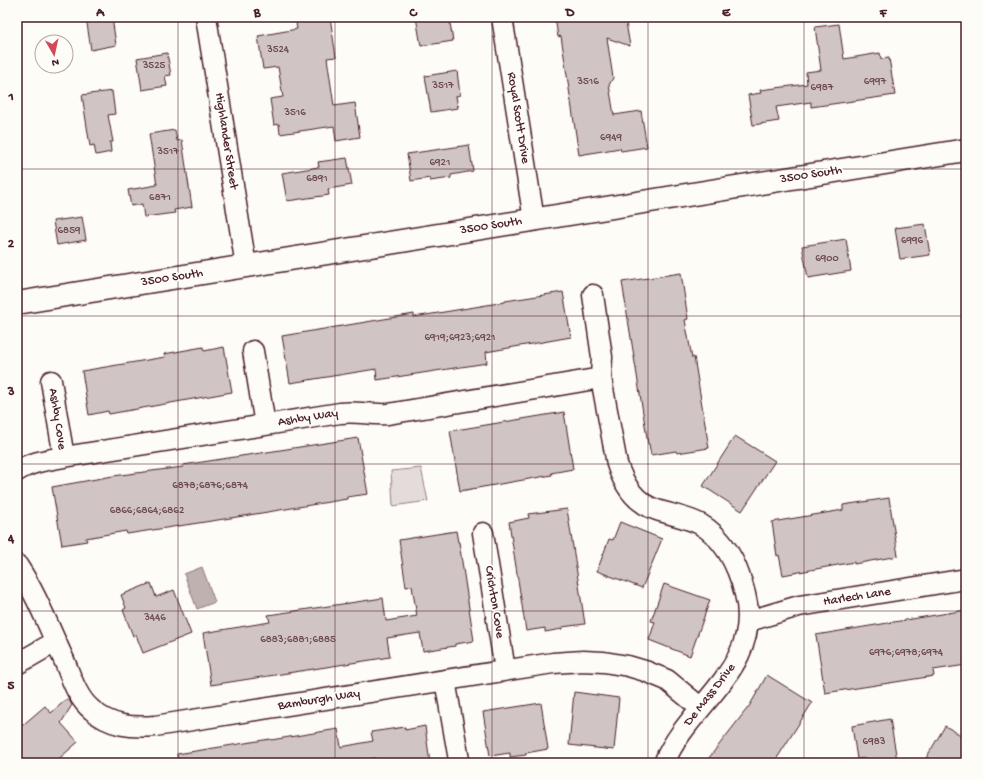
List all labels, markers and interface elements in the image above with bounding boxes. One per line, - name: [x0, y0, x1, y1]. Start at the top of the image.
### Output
- text: A: [95, 6, 105, 21]
- text: B: [253, 6, 262, 21]
- text: C: [408, 6, 418, 21]
- text: D: [565, 6, 575, 21]
- text: E: [722, 6, 731, 21]
- text: F: [879, 6, 888, 21]
- north arrow: [34, 34, 74, 74]
- house number: 3524: [266, 44, 290, 56]
- text: N: [51, 55, 60, 68]
- house number: 3525: [142, 60, 166, 72]
- street label: Royal Scott Drive: [503, 71, 533, 165]
- house number: 3516: [576, 76, 599, 88]
- house number: 6997: [864, 76, 886, 88]
- house number: 3517: [431, 80, 454, 92]
- house number: 6987: [811, 82, 834, 94]
- text: 1: [7, 90, 14, 105]
- street label: Highlander Street: [211, 92, 241, 192]
- house number: 3516: [283, 107, 306, 119]
- house number: 6949: [600, 132, 622, 144]
- house number: 3517: [156, 146, 179, 158]
- house number: 6921: [430, 157, 450, 169]
- street label: 3500 South: [778, 163, 843, 187]
- house number: 6891: [306, 173, 328, 185]
- house number: 6871: [149, 192, 171, 204]
- street label: 3500 South: [458, 214, 523, 238]
- house number: 6859: [58, 225, 81, 237]
- house number: 6996: [901, 235, 924, 247]
- text: 2: [8, 237, 15, 252]
- house number: 6900: [815, 253, 839, 265]
- street label: 3500 South: [139, 266, 204, 290]
- house number: 6919;6923;6921: [424, 332, 496, 344]
- text: 3: [7, 385, 15, 400]
- street label: Ashby Cove: [45, 387, 69, 451]
- street label: Ashby Way: [277, 406, 340, 430]
- house number: 6878;6876;6874: [172, 480, 249, 492]
- house number: 6866;6864;6862: [110, 505, 185, 517]
- text: 4: [7, 532, 15, 547]
- street label: Crichton Cove: [481, 565, 507, 640]
- street label: Harlech Lane: [822, 584, 892, 610]
- house number: 3446: [143, 612, 166, 624]
- house number: 6883;6881;6885: [260, 634, 336, 646]
- house number: 6976;6978;6974: [869, 647, 944, 659]
- street label: De Mass Drive: [680, 660, 739, 730]
- text: 5: [8, 679, 15, 694]
- street label: Bamburgh Way: [276, 686, 362, 714]
- house number: 6983: [863, 736, 886, 748]

